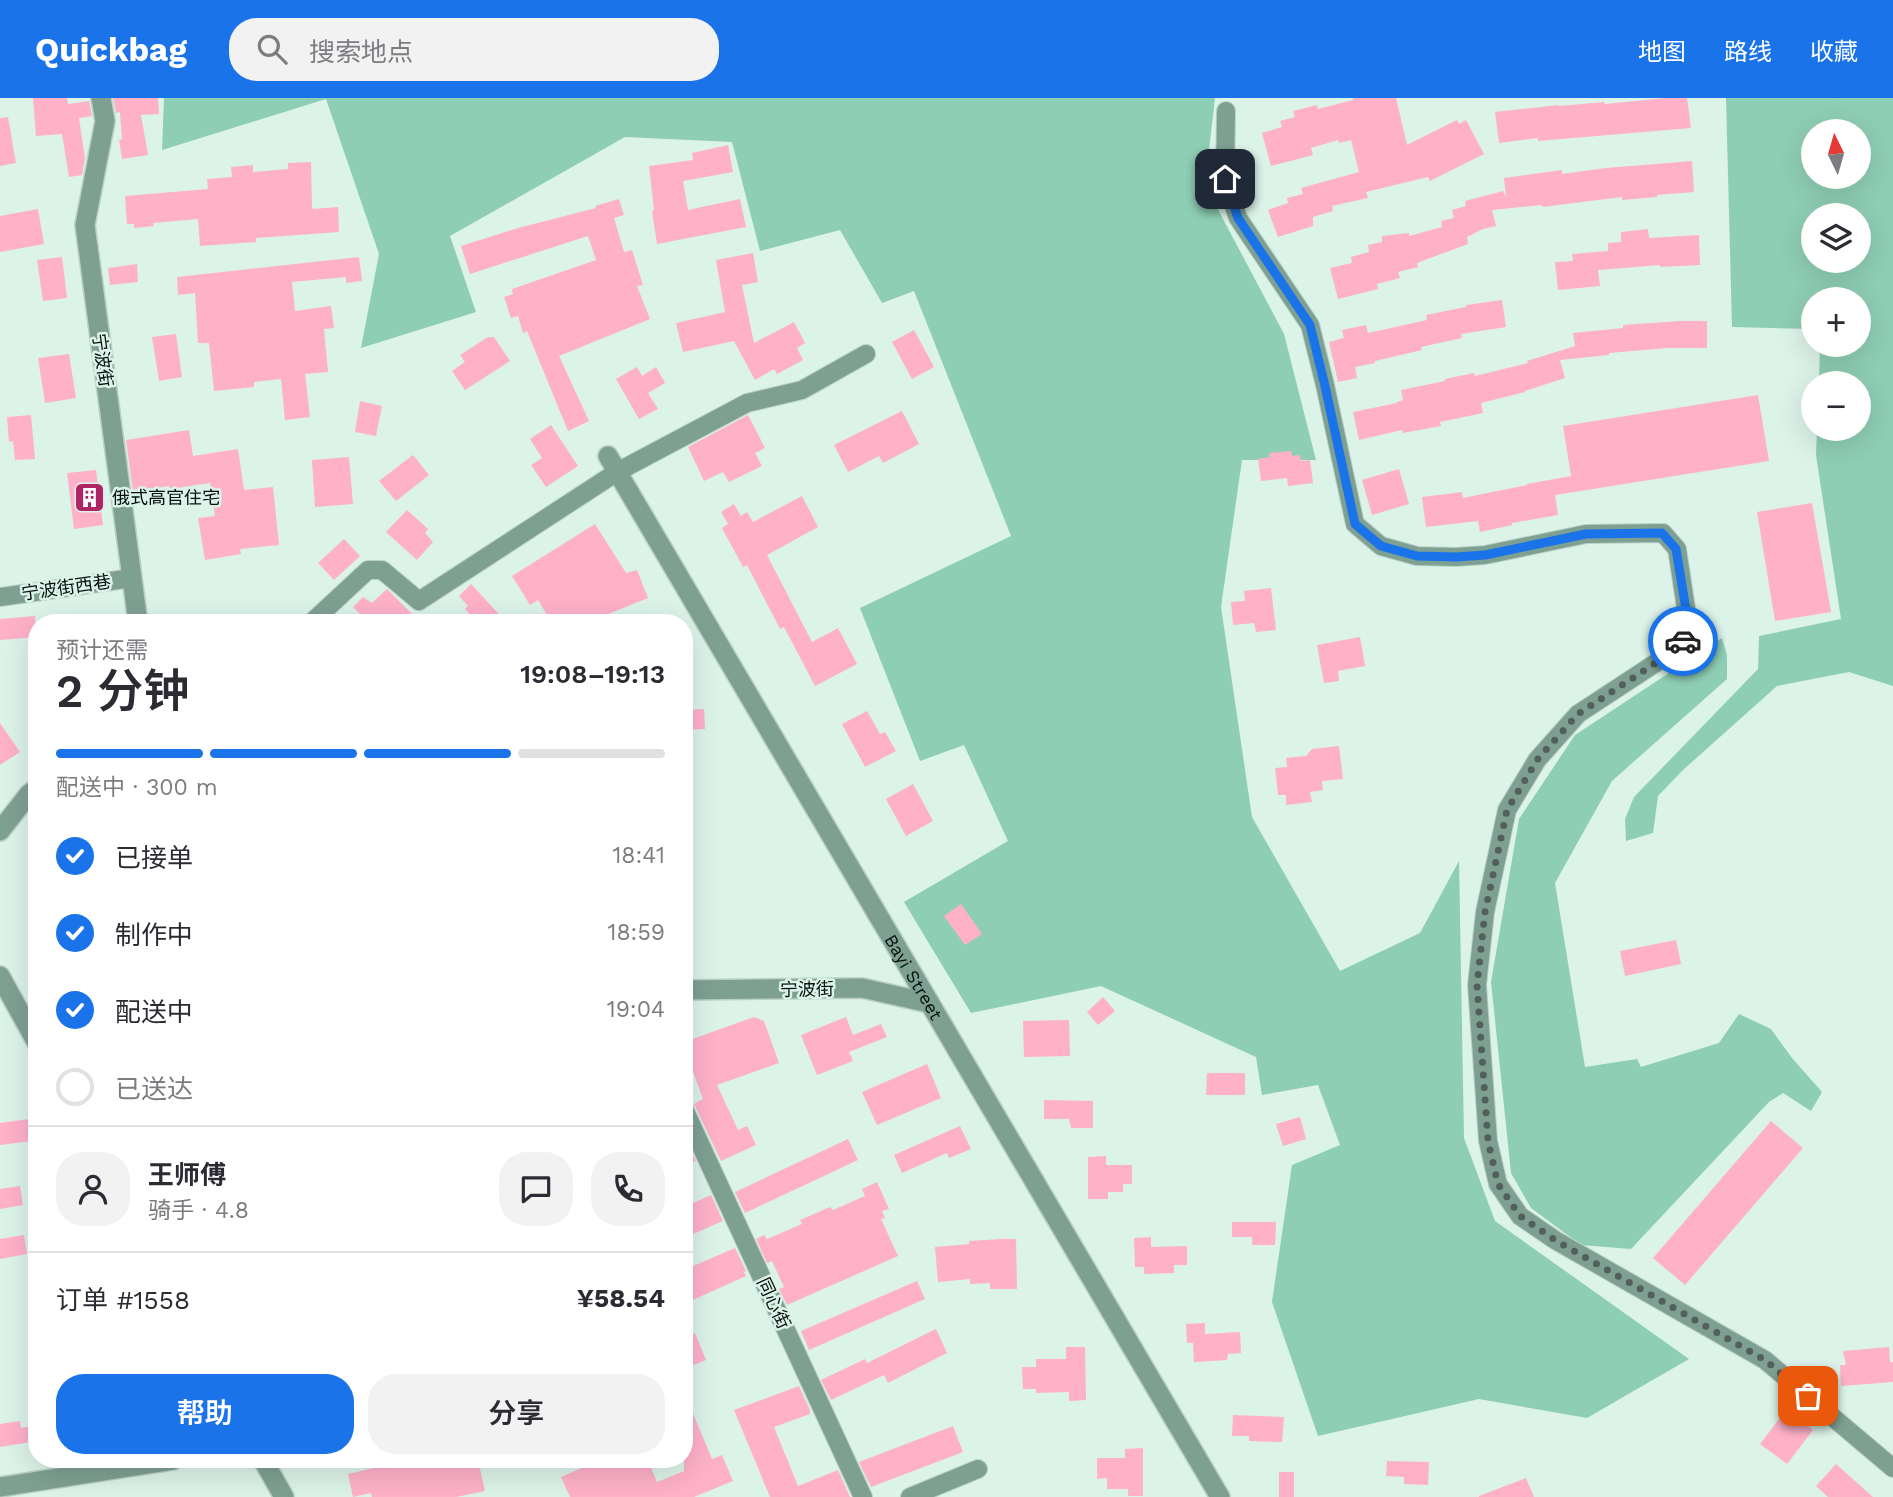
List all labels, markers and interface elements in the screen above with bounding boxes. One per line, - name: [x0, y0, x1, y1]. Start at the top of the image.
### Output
- search box: [229, 18, 719, 81]
- text: Quickbag: [35, 30, 187, 69]
- icon: search: [253, 30, 291, 68]
- text: 搜索地点: [309, 37, 413, 67]
- text: 地图: [1638, 38, 1686, 66]
- text: 路线: [1724, 38, 1772, 66]
- text: 收藏: [1810, 38, 1858, 66]
- north arrow: [1801, 119, 1871, 189]
- map controls: [1801, 119, 1871, 441]
- pin: [1195, 149, 1255, 209]
- icon: home: [1206, 160, 1244, 198]
- button: layers: [1801, 203, 1871, 273]
- button: +: [1801, 287, 1871, 357]
- street label: 宁波街: [89, 332, 117, 388]
- button: −: [1801, 371, 1871, 441]
- building icon: 俄式高官住宅: [72, 480, 106, 514]
- place label: 俄式高官住宅: [112, 487, 220, 508]
- street label: 宁波街西巷: [20, 570, 112, 604]
- courier: [1648, 606, 1718, 676]
- icon: car: [1664, 622, 1702, 660]
- text: 预计还需: [56, 637, 148, 664]
- text: 19:08–19:13: [520, 659, 665, 689]
- text: 2 分钟: [56, 664, 189, 718]
- text: 配送中 · 300 m: [56, 774, 218, 801]
- icon: check: [56, 837, 94, 875]
- text: 18:41: [612, 842, 665, 869]
- text: 已接单: [115, 843, 193, 873]
- icon: check: [56, 914, 94, 952]
- text: 18:59: [607, 919, 665, 946]
- text: 制作中: [115, 920, 193, 950]
- street label: Bayi Street: [881, 930, 948, 1024]
- street label: 宁波街: [780, 978, 834, 1000]
- icon: check: [56, 991, 94, 1029]
- text: 19:04: [607, 996, 665, 1023]
- text: 配送中: [115, 997, 193, 1027]
- text: 已送达: [115, 1074, 193, 1104]
- button: person: [56, 1152, 130, 1226]
- button: chat: [499, 1152, 573, 1226]
- button: phone: [591, 1152, 665, 1226]
- text: 王师傅: [148, 1160, 226, 1190]
- text: 骑手 · 4.8: [148, 1197, 249, 1224]
- street label: 同心街: [753, 1274, 795, 1332]
- text: ¥58.54: [577, 1283, 665, 1313]
- text: 订单 #1558: [56, 1285, 190, 1315]
- pin: [1778, 1366, 1838, 1426]
- button: 帮助: [56, 1374, 354, 1454]
- button: 分享: [368, 1374, 665, 1454]
- icon: bag: [1789, 1377, 1827, 1415]

